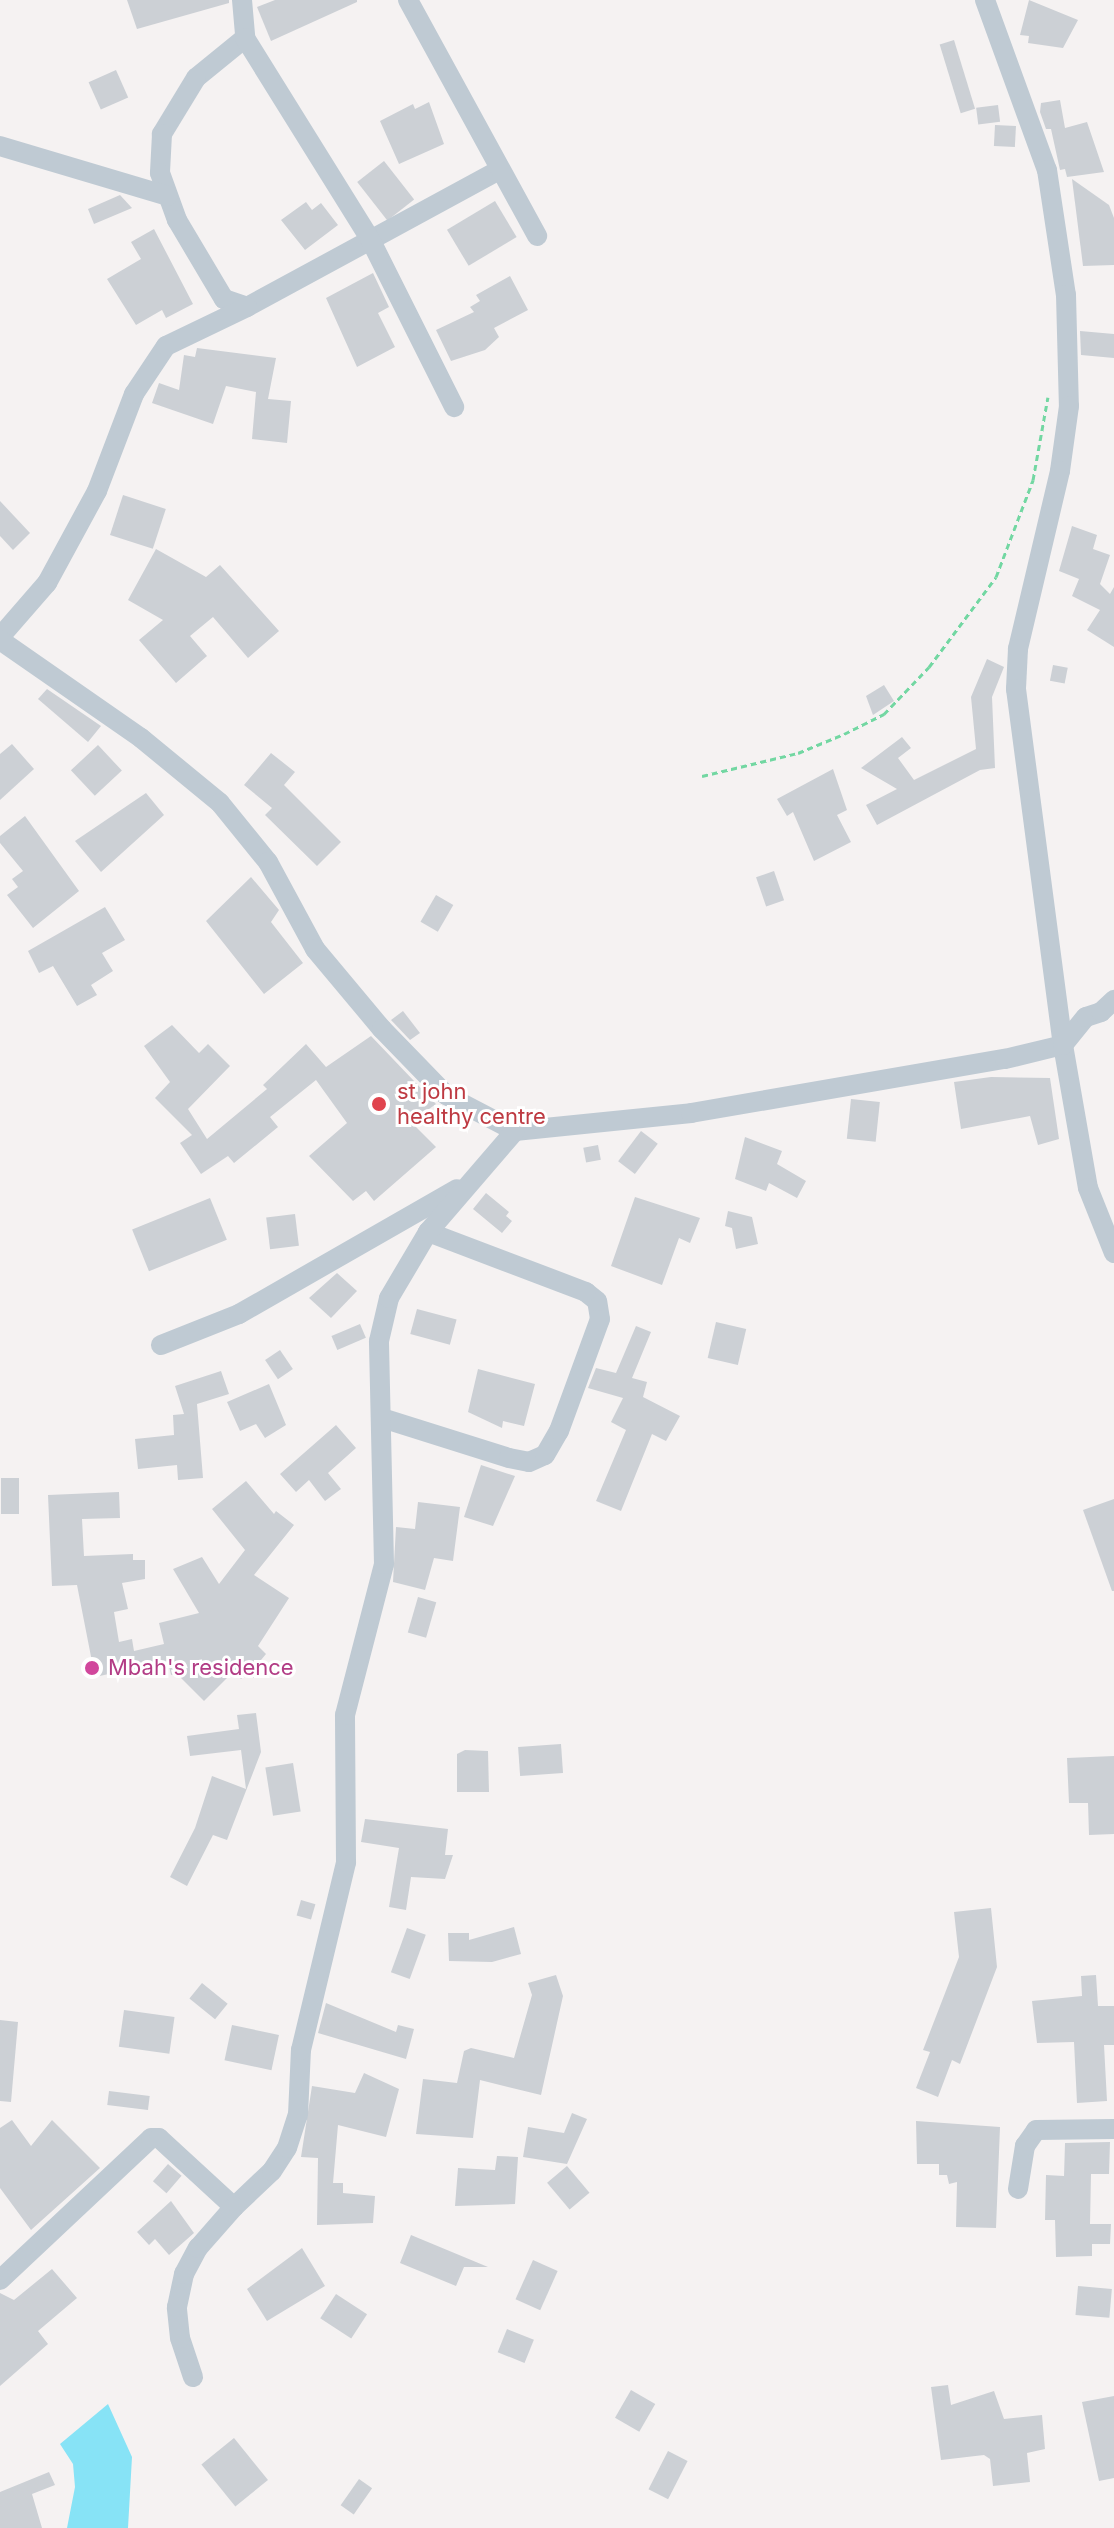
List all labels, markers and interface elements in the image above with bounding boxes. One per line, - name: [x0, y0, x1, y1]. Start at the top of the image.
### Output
- place label: st john healthy centre: [397, 1078, 546, 1130]
- marker: st john healthy centre: [368, 1093, 390, 1115]
- place label: Mbah's residence: [108, 1655, 294, 1681]
- marker: Mbah's residence: [83, 1659, 101, 1677]

